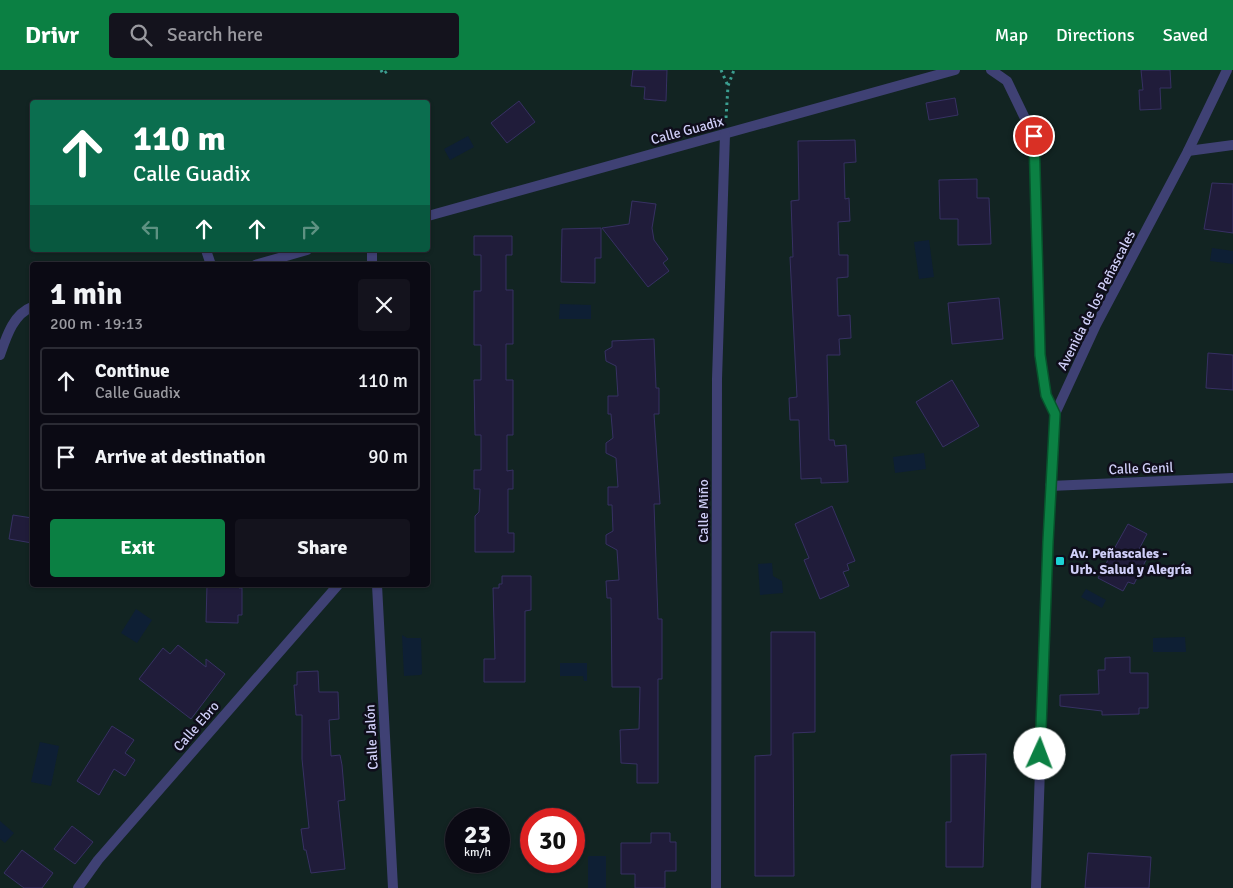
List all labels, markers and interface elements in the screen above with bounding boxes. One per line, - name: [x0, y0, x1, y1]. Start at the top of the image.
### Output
- search box: [109, 13, 459, 58]
- text: Drivr: [25, 20, 79, 50]
- icon: search: [127, 21, 155, 49]
- text: Search here: [167, 23, 263, 47]
- text: Map: [995, 24, 1028, 46]
- text: Directions: [1056, 24, 1135, 46]
- text: Saved: [1163, 24, 1208, 46]
- street label: Calle Guadix: [649, 112, 726, 148]
- pin: [1013, 115, 1055, 157]
- text: 110 m: [133, 117, 226, 160]
- icon: ahead: [50, 120, 115, 185]
- icon: arrive: [1020, 122, 1048, 150]
- text: Calle Guadix: [133, 160, 250, 187]
- icon: left: [137, 215, 165, 243]
- icon: ahead: [190, 215, 218, 243]
- icon: ahead: [243, 215, 271, 243]
- icon: right: [296, 215, 324, 243]
- street label: Avenida de los Peñascales: [1054, 227, 1139, 373]
- text: 1 min: [50, 276, 122, 313]
- button: close: [358, 279, 410, 331]
- text: 200 m · 19:13: [50, 314, 143, 334]
- text: Continue: [95, 359, 170, 383]
- icon: ahead: [52, 367, 80, 395]
- text: 110 m: [358, 369, 408, 393]
- text: Calle Guadix: [95, 383, 180, 403]
- icon: arrive: [52, 443, 80, 471]
- text: Arrive at destination: [95, 445, 266, 469]
- text: 90 m: [368, 445, 408, 469]
- street label: Calle Genil: [1108, 459, 1174, 478]
- street label: Calle Miño: [695, 479, 712, 543]
- button: Exit: [50, 519, 225, 577]
- button: Share: [235, 519, 410, 577]
- place label: Av. Peñascales - Urb. Salud y Alegría: [1070, 545, 1192, 578]
- marker: Av. Peñascales - Urb. Salud y Alegría: [1054, 555, 1066, 567]
- street label: Calle Ebro: [170, 698, 223, 755]
- street label: Calle Jalón: [361, 704, 382, 770]
- position arrow: [1013, 727, 1065, 779]
- speed limit sign: 30: [520, 808, 585, 873]
- text: 23: [464, 819, 491, 850]
- text: km/h: [464, 845, 491, 860]

